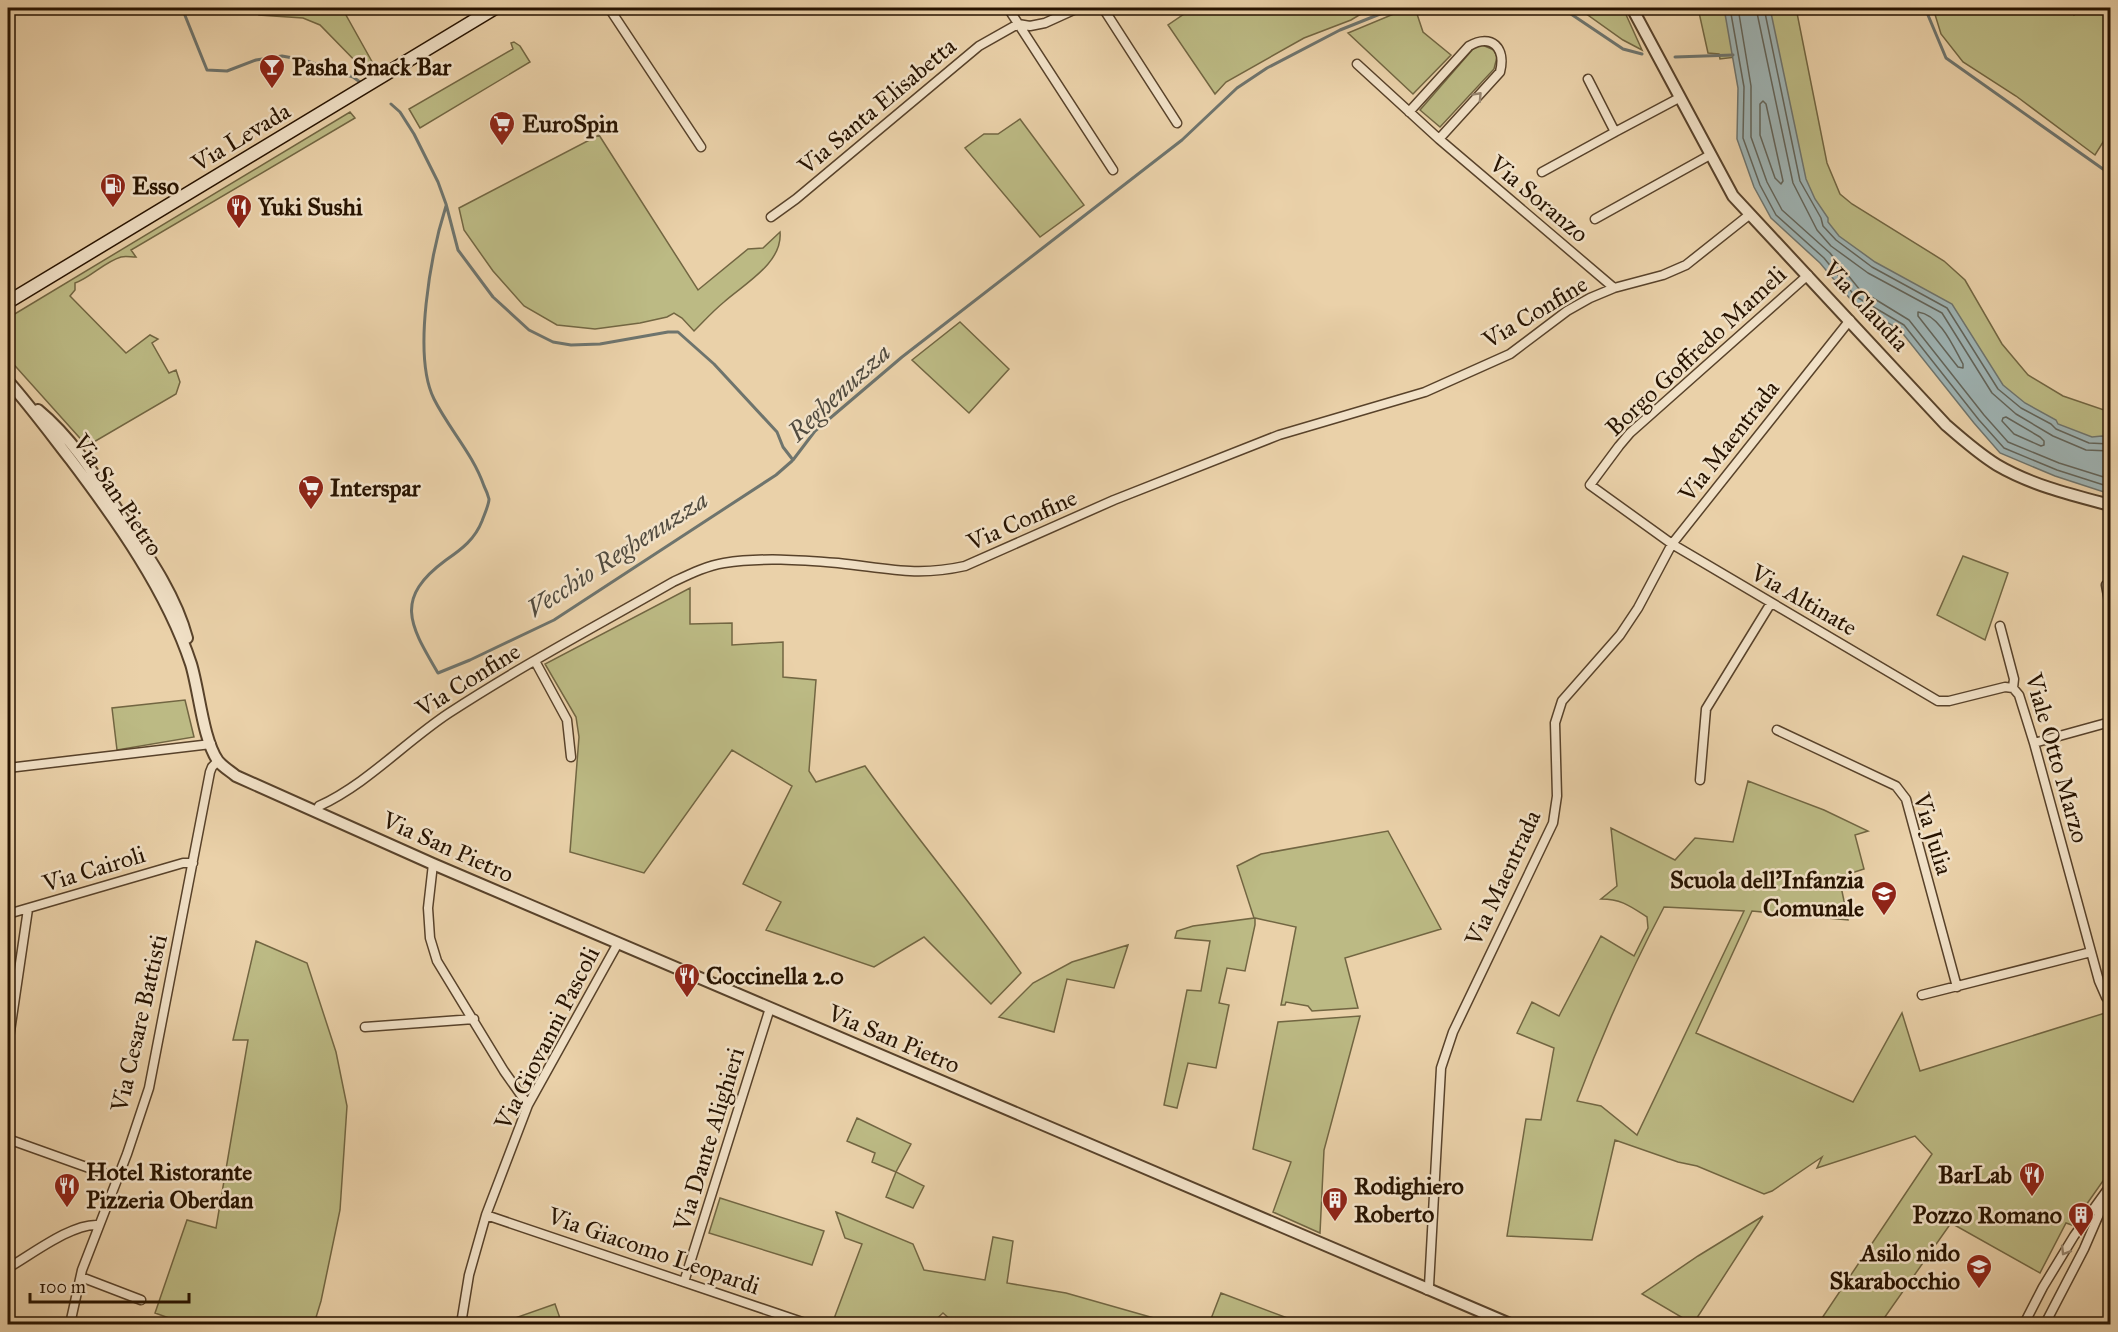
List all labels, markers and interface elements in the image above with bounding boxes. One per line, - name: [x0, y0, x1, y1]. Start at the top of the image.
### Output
- street label: Via Santa Elisabetta: [791, 31, 963, 181]
- bar icon: Pasha Snack Bar: [257, 52, 287, 90]
- place label: Pasha Snack Bar: [292, 52, 452, 82]
- one-way arrow: [1471, 92, 1482, 103]
- street label: Via Levada: [185, 95, 297, 179]
- supermarket icon: EuroSpin: [487, 109, 517, 147]
- place label: EuroSpin: [522, 109, 619, 139]
- street label: Via Soranzo: [1483, 148, 1595, 249]
- fuel station icon: Esso: [98, 171, 128, 209]
- place label: Esso: [132, 171, 179, 201]
- restaurant icon: Yuki Sushi: [224, 192, 254, 230]
- place label: Yuki Sushi: [257, 192, 363, 222]
- street label: Via Claudia: [1816, 254, 1916, 358]
- street label: Borgo Goffredo Mameli: [1599, 259, 1793, 443]
- street label: Via Confine: [1476, 269, 1593, 356]
- water label: Reghenuzza: [780, 336, 897, 448]
- street label: Via Maentrada: [1672, 374, 1786, 509]
- street label: Via San Pietro: [66, 428, 170, 562]
- supermarket icon: Interspar: [296, 473, 326, 511]
- place label: Interspar: [330, 473, 422, 503]
- street label: Via Confine: [962, 482, 1082, 558]
- water label: Vecchio Reghenuzza: [520, 483, 714, 625]
- street label: Via Altinate: [1745, 557, 1863, 642]
- street label: Via Confine: [410, 636, 526, 724]
- street label: Viale Otto Marzo: [2018, 669, 2096, 846]
- street label: Via Julia: [1906, 789, 1960, 879]
- street label: Via San Pietro: [377, 804, 518, 889]
- street label: Via Maentrada: [1458, 805, 1548, 951]
- street label: Via Cairoli: [38, 839, 149, 899]
- place label: Scuola dell'Infanzia Comunale: [1670, 865, 1865, 923]
- school or university icon: Scuola dell'Infanzia Comunale: [1869, 879, 1899, 917]
- street label: Via Cesare Battisti: [104, 931, 174, 1116]
- street label: Via Giovanni Pascoli: [487, 941, 606, 1136]
- restaurant icon: Coccinella 2.0: [672, 961, 702, 999]
- place label: Coccinella 2.0: [706, 961, 844, 991]
- street label: Via San Pietro: [823, 997, 965, 1080]
- street label: Via Dante Alighieri: [667, 1043, 751, 1235]
- place label: Hotel Ristorante Pizzeria Oberdan: [86, 1157, 253, 1215]
- place label: BarLab: [1938, 1160, 2012, 1190]
- restaurant icon: BarLab: [2017, 1160, 2047, 1198]
- restaurant icon: Hotel Ristorante Pizzeria Oberdan: [52, 1171, 82, 1209]
- place label: Rodighiero Roberto: [1354, 1171, 1464, 1229]
- building icon: Rodighiero Roberto: [1320, 1185, 1350, 1223]
- street label: Via Giacomo Leopardi: [543, 1200, 764, 1302]
- place label: Pozzo Romano: [1912, 1200, 2062, 1230]
- building icon: Pozzo Romano: [2066, 1200, 2096, 1238]
- place label: Asilo nido Skarabocchio: [1830, 1238, 1960, 1296]
- one-way arrow: [2060, 1245, 2072, 1255]
- school or university icon: Asilo nido Skarabocchio: [1964, 1252, 1994, 1290]
- scale bar: [30, 1266, 189, 1304]
- text: 100 m: [39, 1276, 86, 1298]

